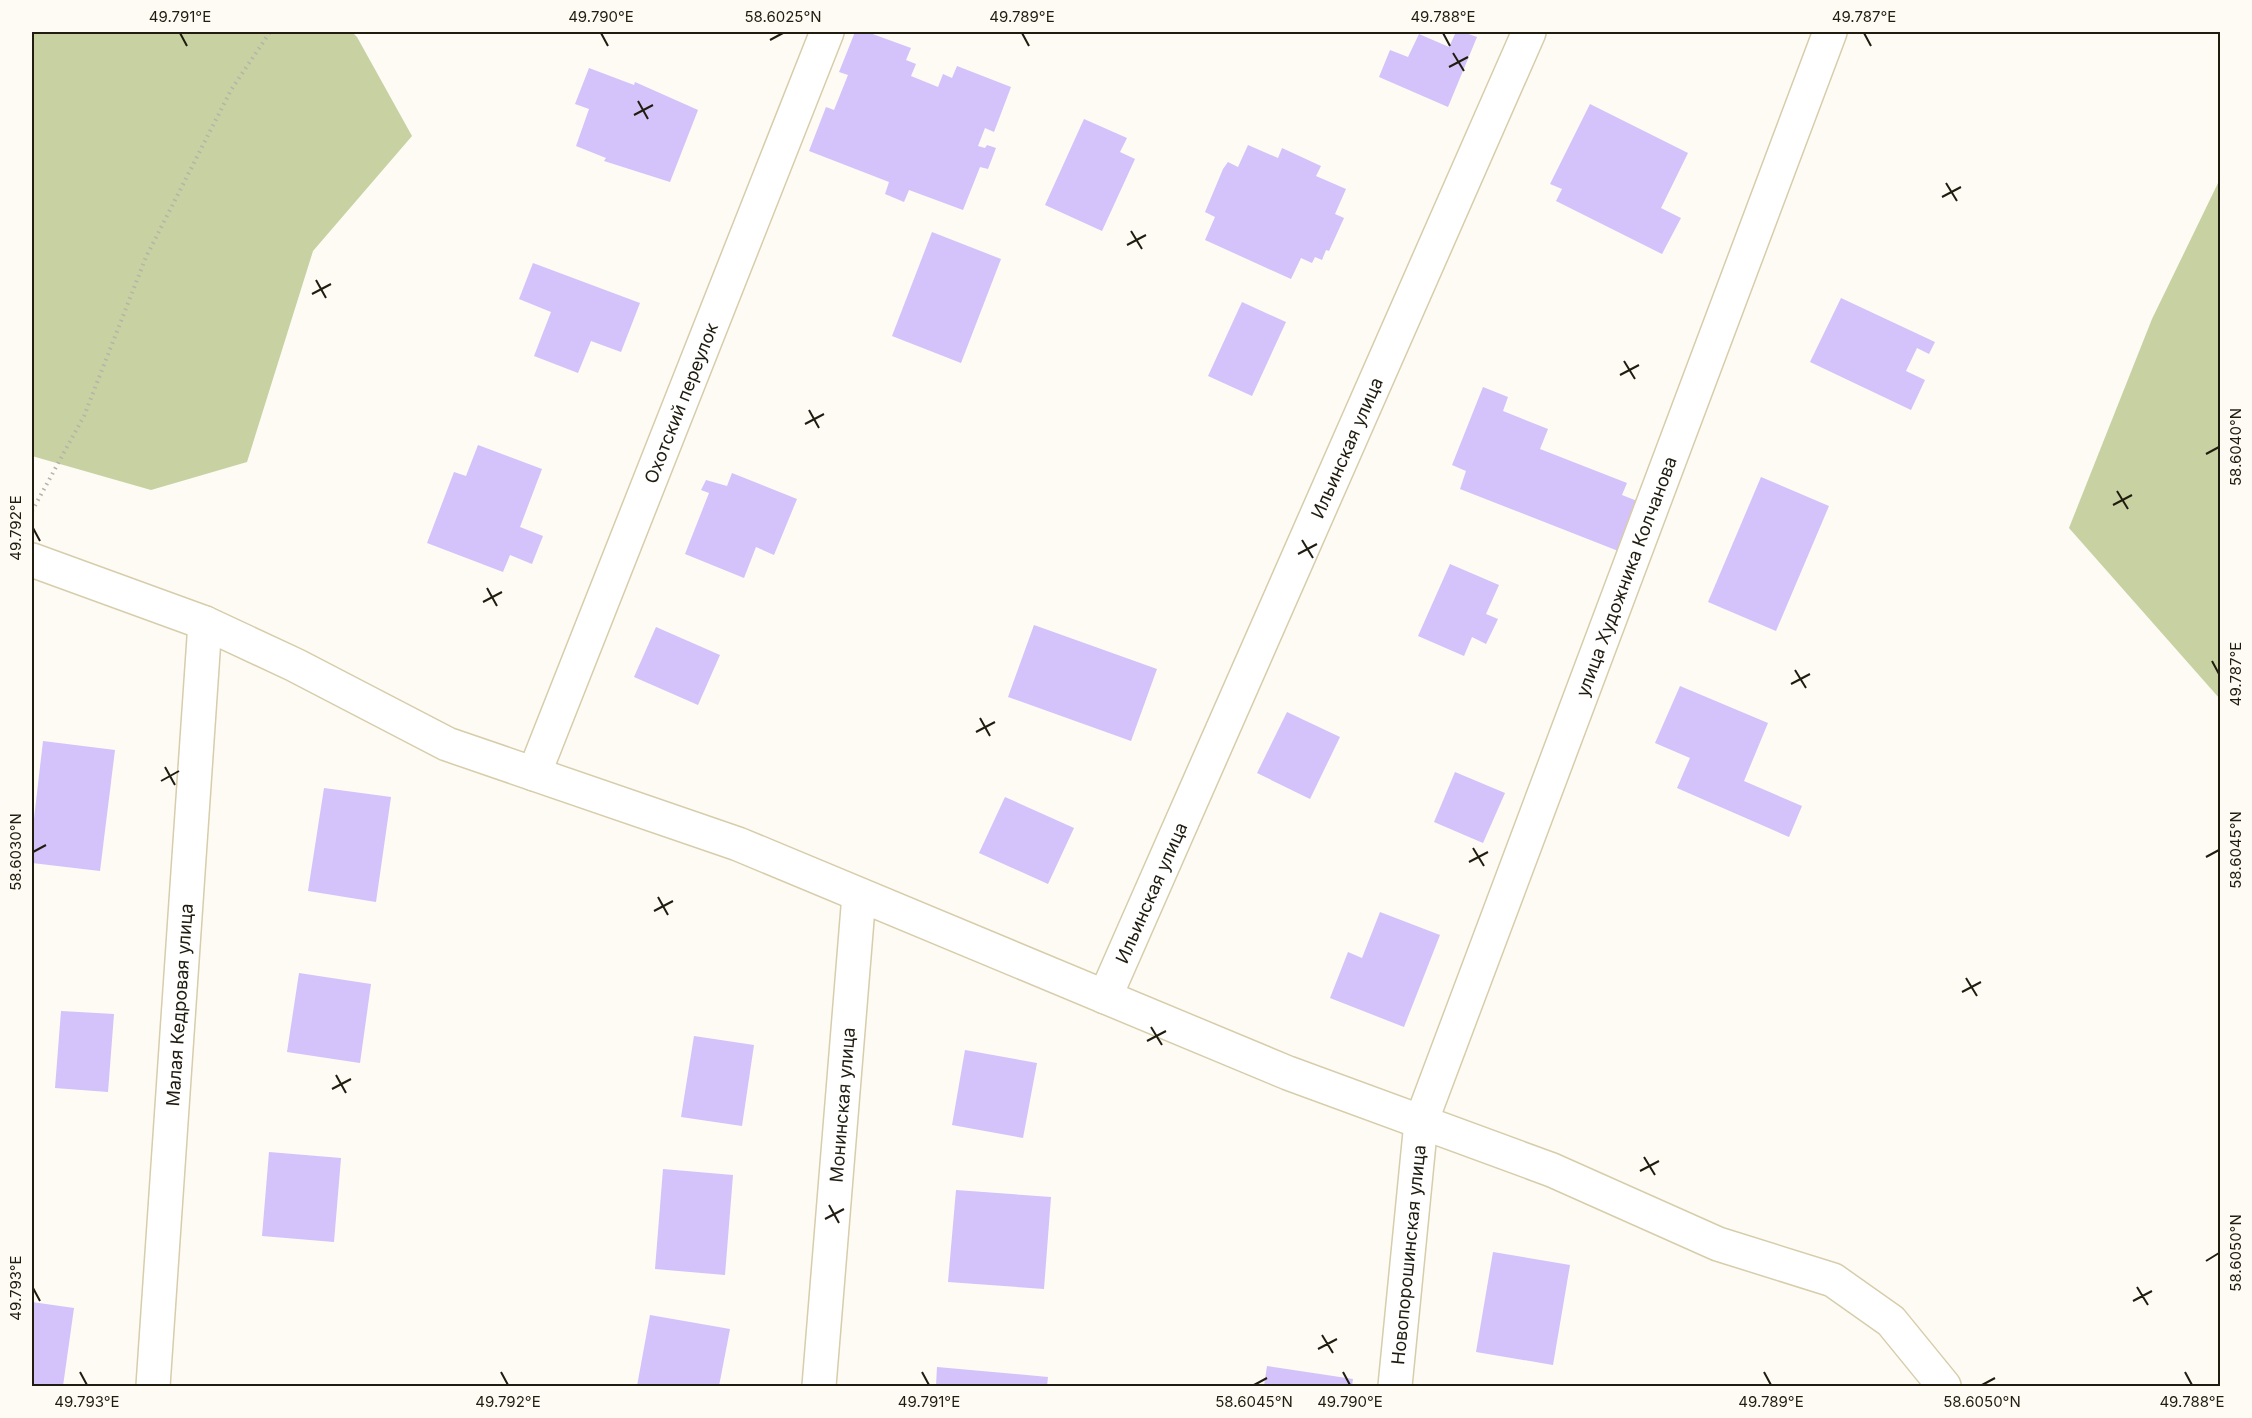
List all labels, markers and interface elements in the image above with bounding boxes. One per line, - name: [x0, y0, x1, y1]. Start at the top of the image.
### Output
- text: 49.791°E: [149, 7, 211, 26]
- text: 49.790°E: [568, 7, 634, 26]
- text: 58.6025°N: [744, 7, 822, 26]
- text: 49.789°E: [989, 7, 1055, 26]
- text: 49.788°E: [1410, 7, 1476, 26]
- text: 49.787°E: [1832, 7, 1896, 26]
- street label: Охотский переулок: [639, 319, 722, 486]
- street label: Ильинская улица: [1306, 374, 1386, 521]
- text: 58.6040°N: [2226, 408, 2245, 486]
- street label: улица Художника Колчанова: [1571, 453, 1680, 700]
- text: 49.792°E: [6, 495, 25, 561]
- text: 49.787°E: [2226, 642, 2245, 706]
- text: 58.6045°N: [2226, 811, 2245, 889]
- text: 58.6030°N: [6, 813, 25, 891]
- street label: Ильинская улица: [1111, 819, 1191, 966]
- street label: Малая Кедровая улица: [162, 903, 196, 1107]
- street label: Монинская улица: [825, 1027, 859, 1183]
- street label: Новопорошинская улица: [1387, 1144, 1429, 1366]
- text: 58.6050°N: [2226, 1214, 2245, 1292]
- text: 49.793°E: [6, 1255, 25, 1321]
- text: 49.793°E: [54, 1392, 120, 1411]
- text: 49.792°E: [475, 1392, 541, 1411]
- text: 49.791°E: [898, 1392, 960, 1411]
- text: 58.6045°N: [1215, 1392, 1293, 1411]
- text: 49.790°E: [1317, 1392, 1383, 1411]
- text: 49.789°E: [1738, 1392, 1804, 1411]
- text: 58.6050°N: [1943, 1392, 2021, 1411]
- text: 49.788°E: [2159, 1392, 2225, 1411]

